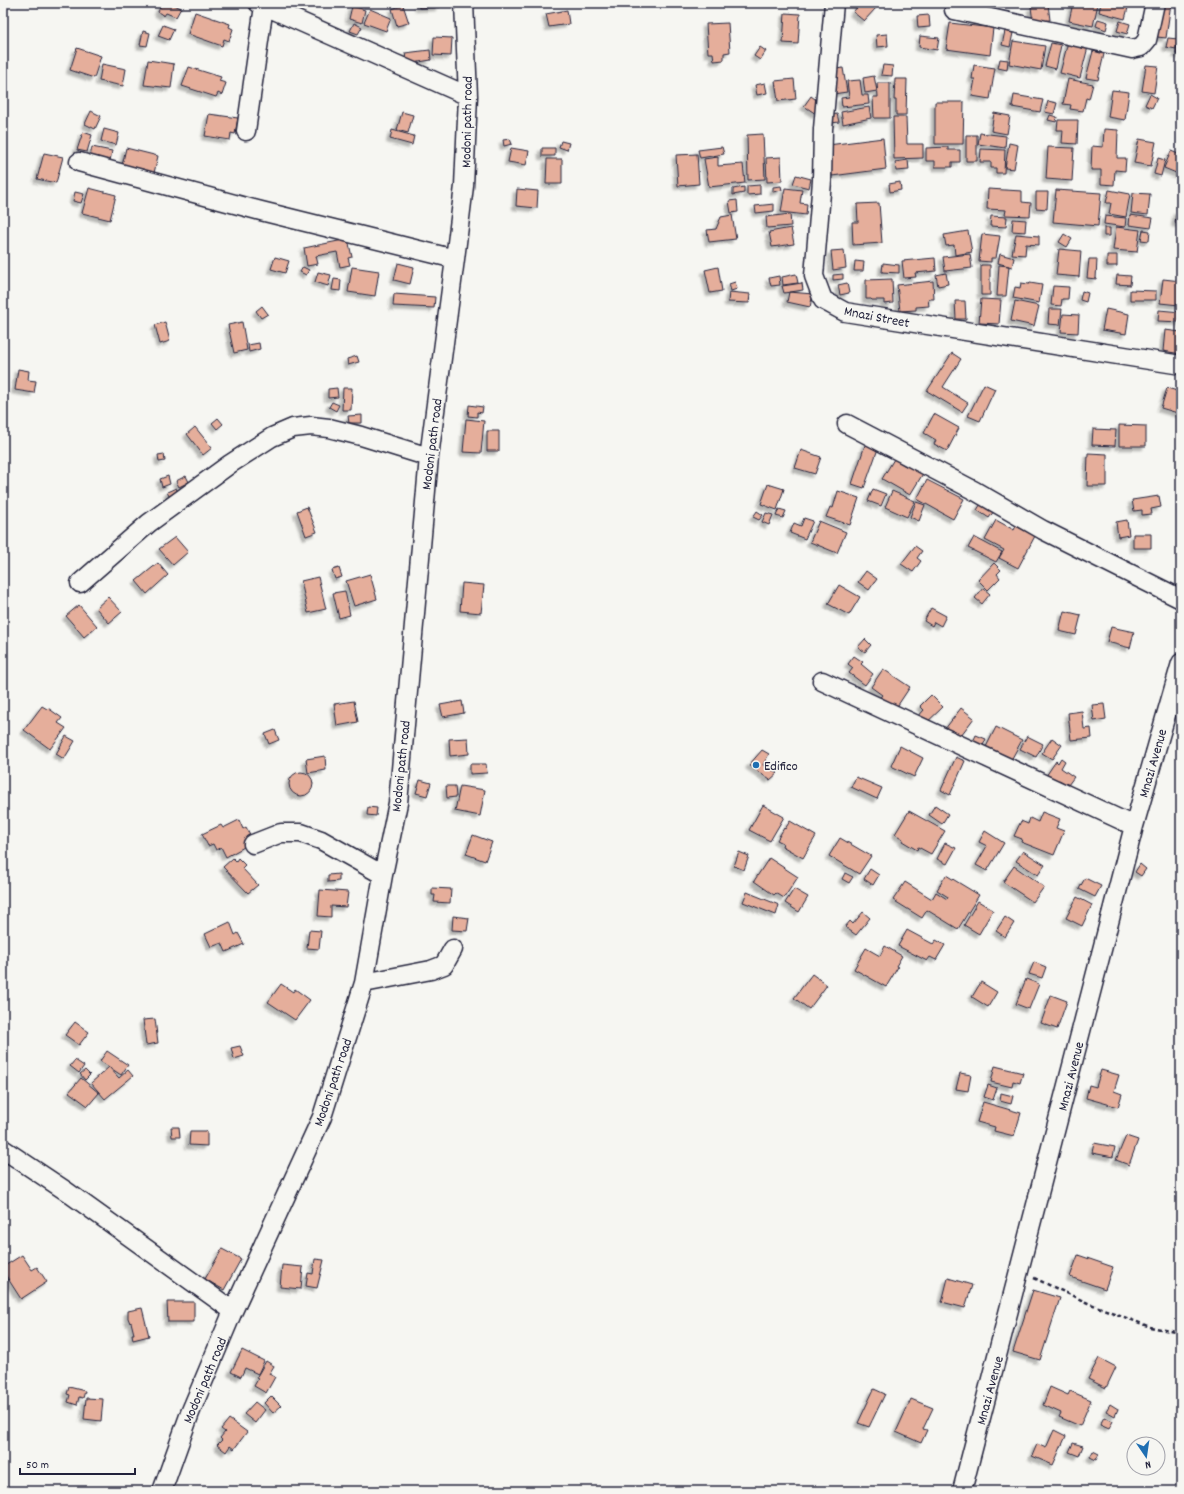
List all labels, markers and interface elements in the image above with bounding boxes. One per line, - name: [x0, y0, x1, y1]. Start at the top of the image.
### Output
- street label: Modoni path road: [457, 76, 479, 168]
- street label: Mnazi Street: [842, 302, 911, 334]
- street label: Modoni path road: [417, 397, 449, 491]
- street label: Modoni path road: [387, 720, 417, 813]
- street label: Mnazi Avenue: [1135, 727, 1173, 800]
- place label: Edifico: [764, 757, 798, 777]
- marker: Edifico: [751, 760, 761, 770]
- street label: Modoni path road: [309, 1036, 358, 1129]
- street label: Mnazi Avenue: [1054, 1040, 1090, 1113]
- street label: Modoni path road: [179, 1335, 233, 1427]
- street label: Mnazi Avenue: [972, 1354, 1010, 1427]
- north arrow: [1126, 1436, 1166, 1476]
- scale bar: [20, 1450, 135, 1476]
- text: N: [1143, 1455, 1152, 1472]
- text: 50 m: [26, 1457, 49, 1474]

